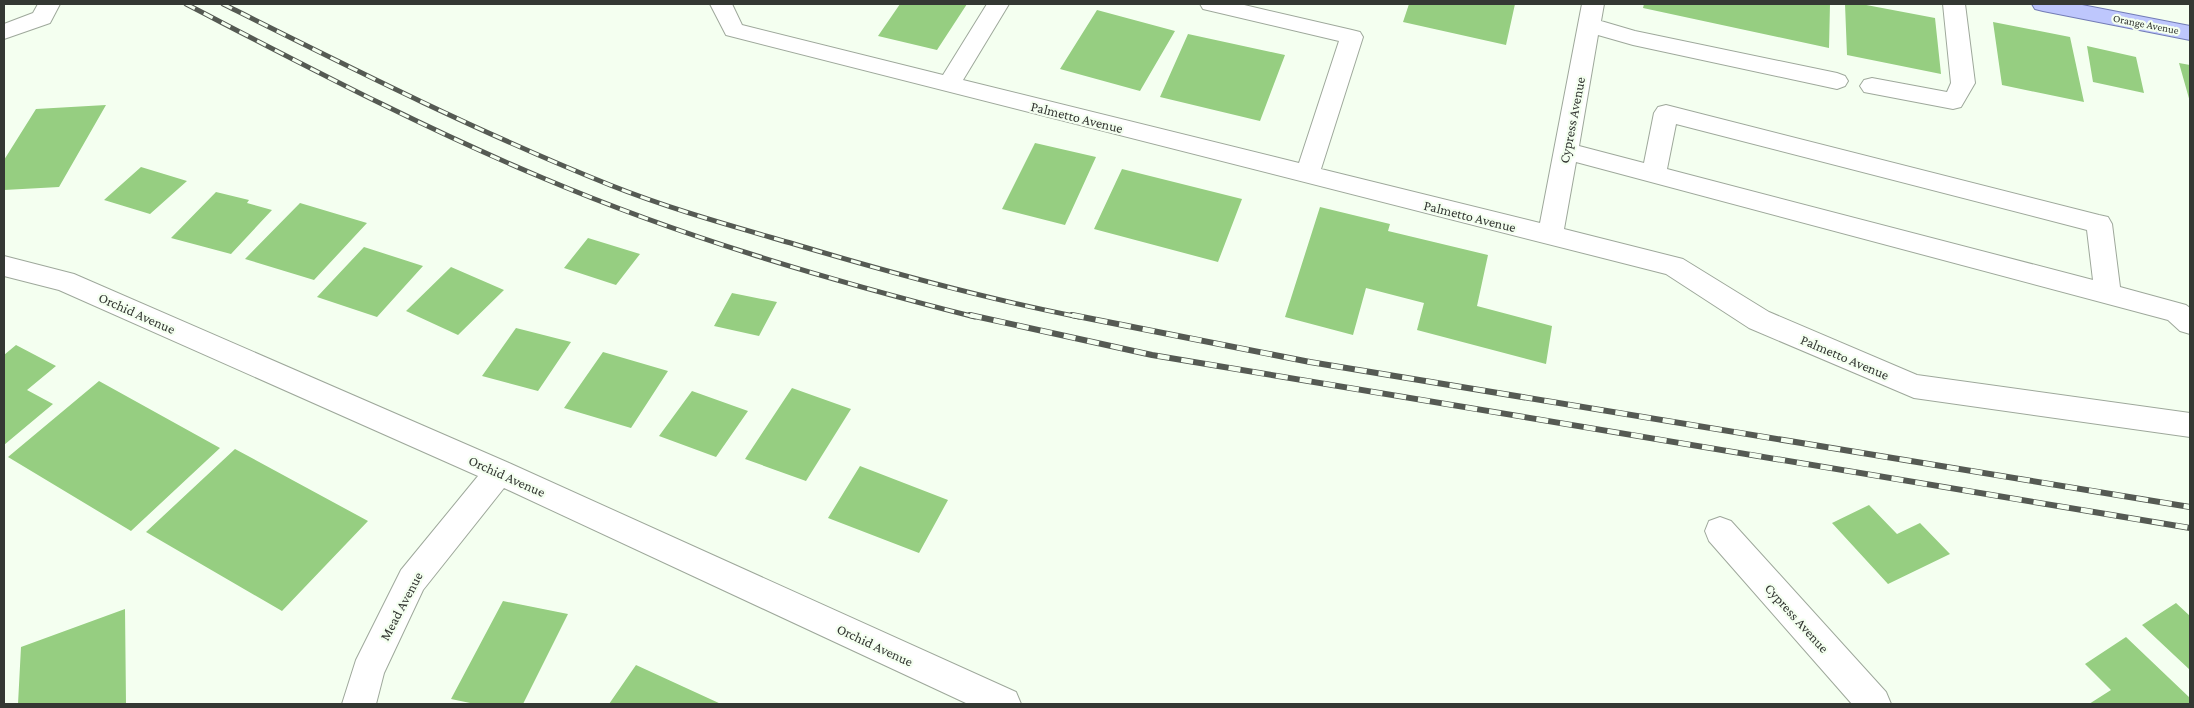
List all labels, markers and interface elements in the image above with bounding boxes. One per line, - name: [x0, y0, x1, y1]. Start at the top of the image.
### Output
- street label: Orange Avenue: [2112, 12, 2180, 37]
- street label: Cypress Avenue: [1556, 75, 1588, 165]
- street label: Palmetto Avenue: [1029, 98, 1125, 136]
- street label: Palmetto Avenue: [1422, 197, 1518, 235]
- street label: Orchid Avenue: [96, 289, 178, 337]
- street label: Palmetto Avenue: [1798, 331, 1892, 383]
- street label: Orchid Avenue: [466, 452, 548, 500]
- street label: Mead Avenue: [376, 569, 426, 643]
- street label: Cypress Avenue: [1762, 580, 1832, 656]
- street label: Orchid Avenue: [834, 620, 916, 670]

